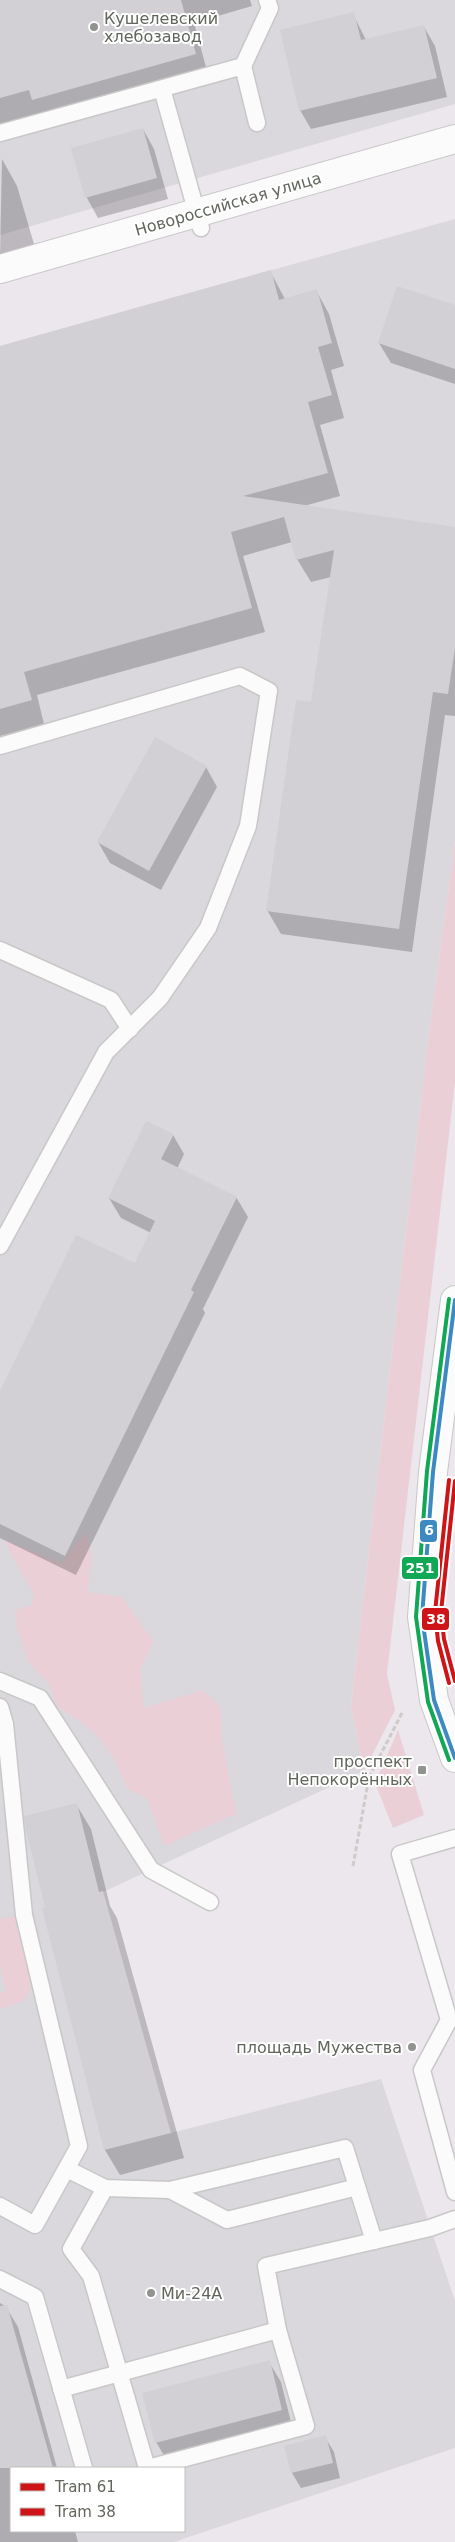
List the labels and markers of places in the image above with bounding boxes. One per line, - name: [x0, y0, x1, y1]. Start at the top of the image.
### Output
- place label: Кушелевский хлебозавод: [104, 9, 218, 46]
- marker: Кушелевский хлебозавод: [88, 21, 100, 33]
- place label: проспект Непокорённых: [287, 1752, 412, 1789]
- marker: проспект Непокорённых: [416, 1764, 428, 1776]
- place label: площадь Мужества: [236, 2038, 402, 2057]
- marker: площадь Мужества: [406, 2041, 418, 2053]
- place label: Ми-24А: [161, 2284, 222, 2303]
- marker: Ми-24А: [145, 2287, 157, 2299]

